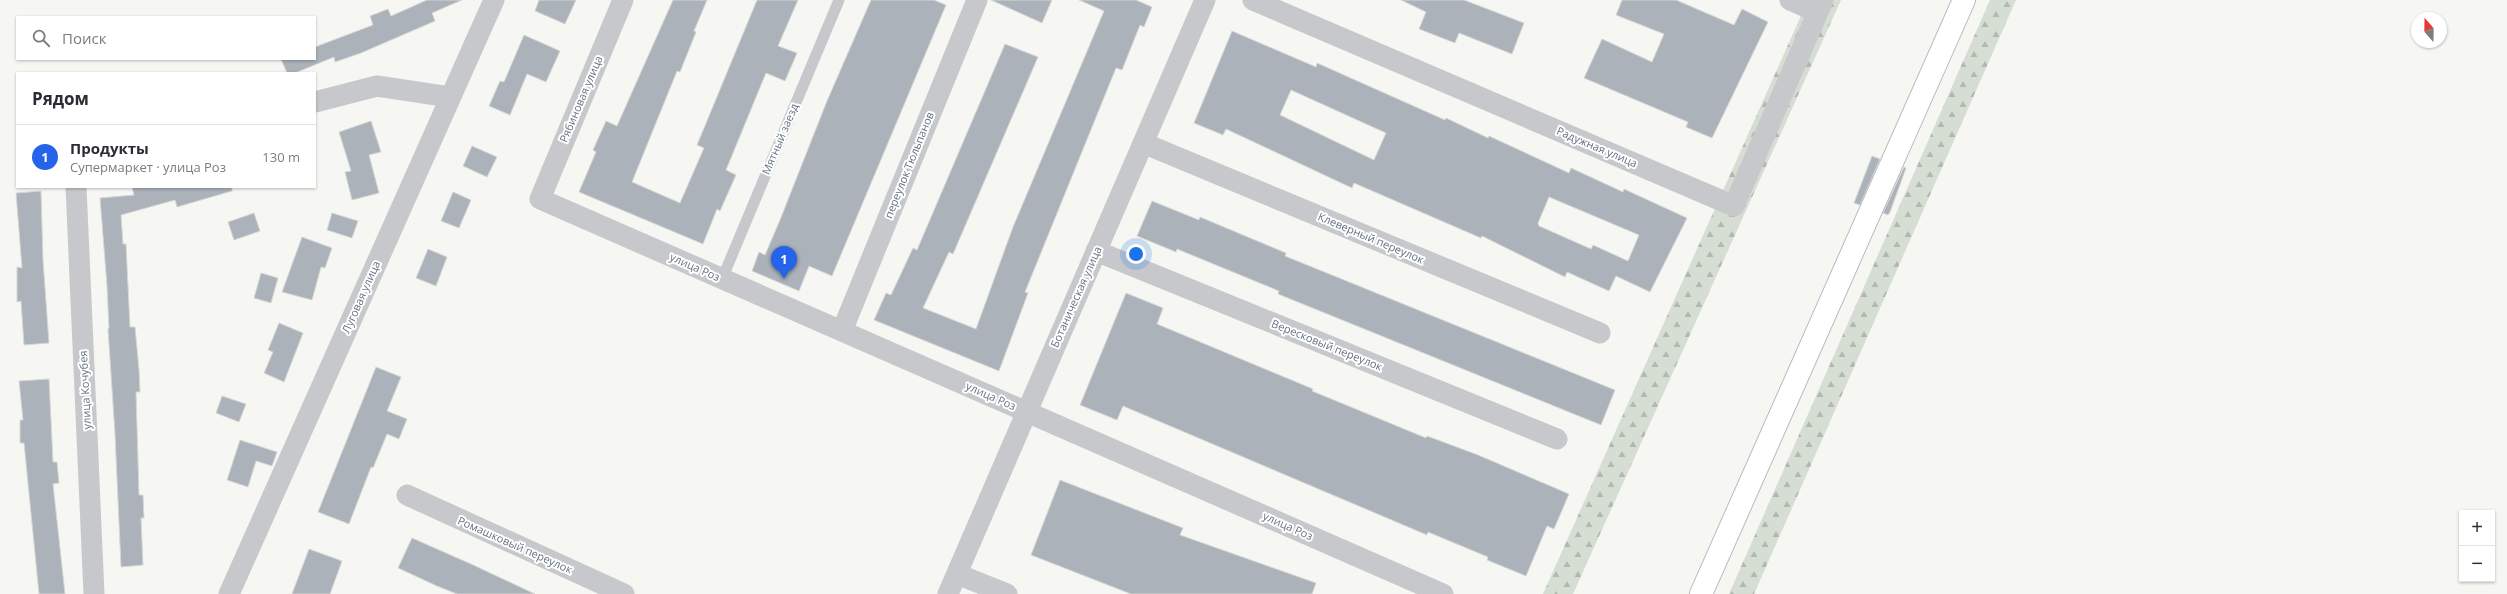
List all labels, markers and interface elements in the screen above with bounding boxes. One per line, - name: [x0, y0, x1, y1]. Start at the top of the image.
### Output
- north arrow: [2411, 12, 2447, 48]
- search box: [16, 16, 316, 60]
- icon: search: [30, 27, 52, 49]
- text: Поиск: [62, 28, 106, 48]
- street label: Рябиновая улица: [555, 53, 606, 145]
- text: Рядом: [32, 87, 89, 110]
- street label: Мятный заезд: [758, 100, 801, 177]
- street label: переулок Тюльпанов: [880, 109, 937, 220]
- street label: Радужная улица: [1554, 123, 1640, 170]
- text: Продукты: [70, 138, 149, 158]
- text: 1: [41, 148, 49, 166]
- text: 130 m: [262, 148, 300, 166]
- text: Супермаркет · улица Роз: [70, 158, 226, 176]
- street label: Клеверный переулок: [1316, 208, 1427, 267]
- street label: Ботаническая улица: [1046, 244, 1105, 350]
- your location: [1126, 244, 1146, 264]
- pin: 1: [771, 246, 797, 279]
- street label: улица Роз: [668, 249, 723, 284]
- street label: Луговая улица: [338, 258, 383, 335]
- street label: Вересковый переулок: [1269, 315, 1385, 374]
- street label: улица Кочубея: [75, 350, 94, 430]
- street label: улица Роз: [964, 378, 1019, 413]
- street label: улица Роз: [1261, 508, 1316, 543]
- map controls: [2459, 510, 2495, 582]
- button: +: [2459, 510, 2495, 546]
- street label: Ромашковый переулок: [455, 512, 575, 577]
- button: −: [2459, 546, 2495, 582]

